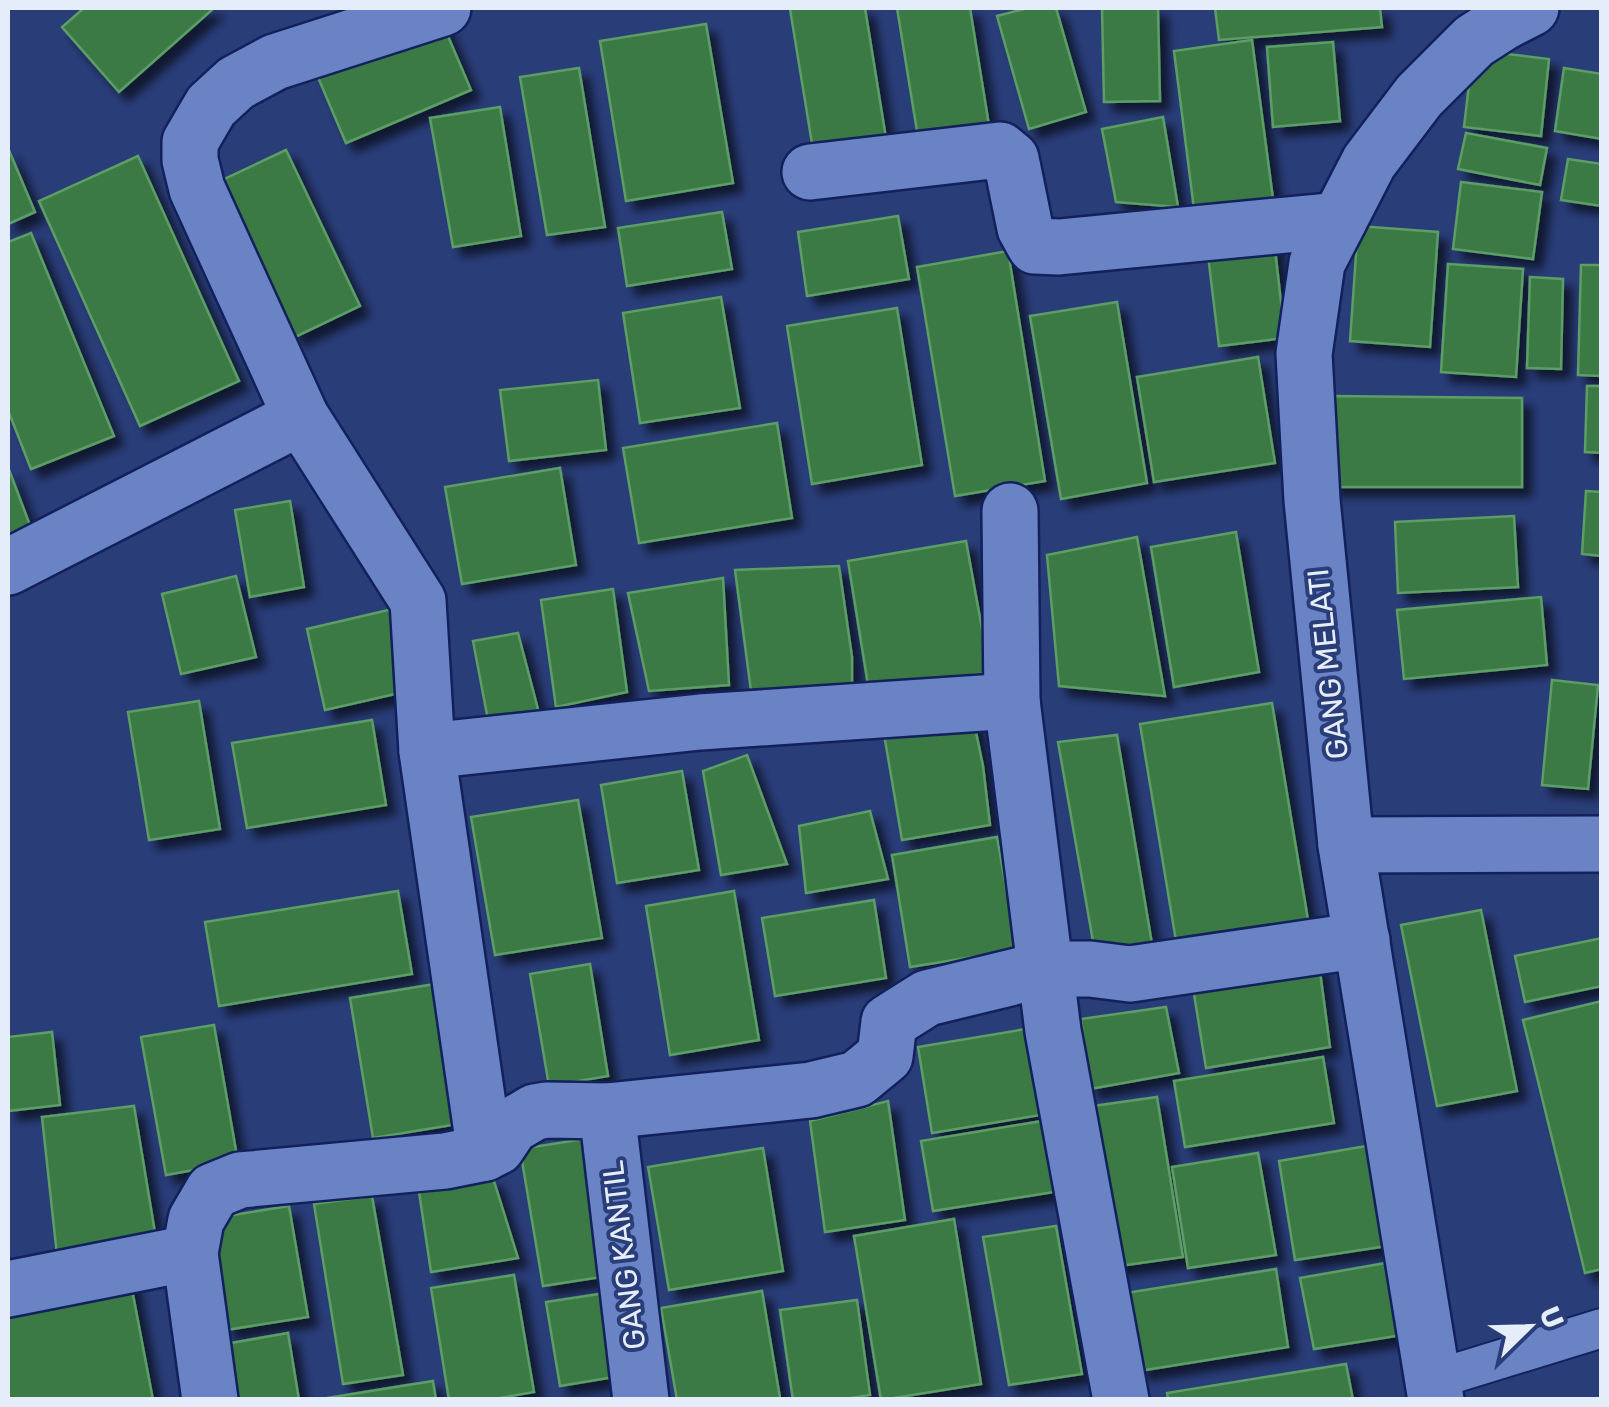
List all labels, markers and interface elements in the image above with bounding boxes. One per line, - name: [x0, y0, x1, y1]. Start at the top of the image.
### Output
- street label: GANG MELATI: [1300, 567, 1356, 761]
- street label: GANG KANTIL: [595, 1158, 653, 1352]
- north arrow: [1479, 1277, 1579, 1377]
- text: U: [1532, 1302, 1571, 1333]

